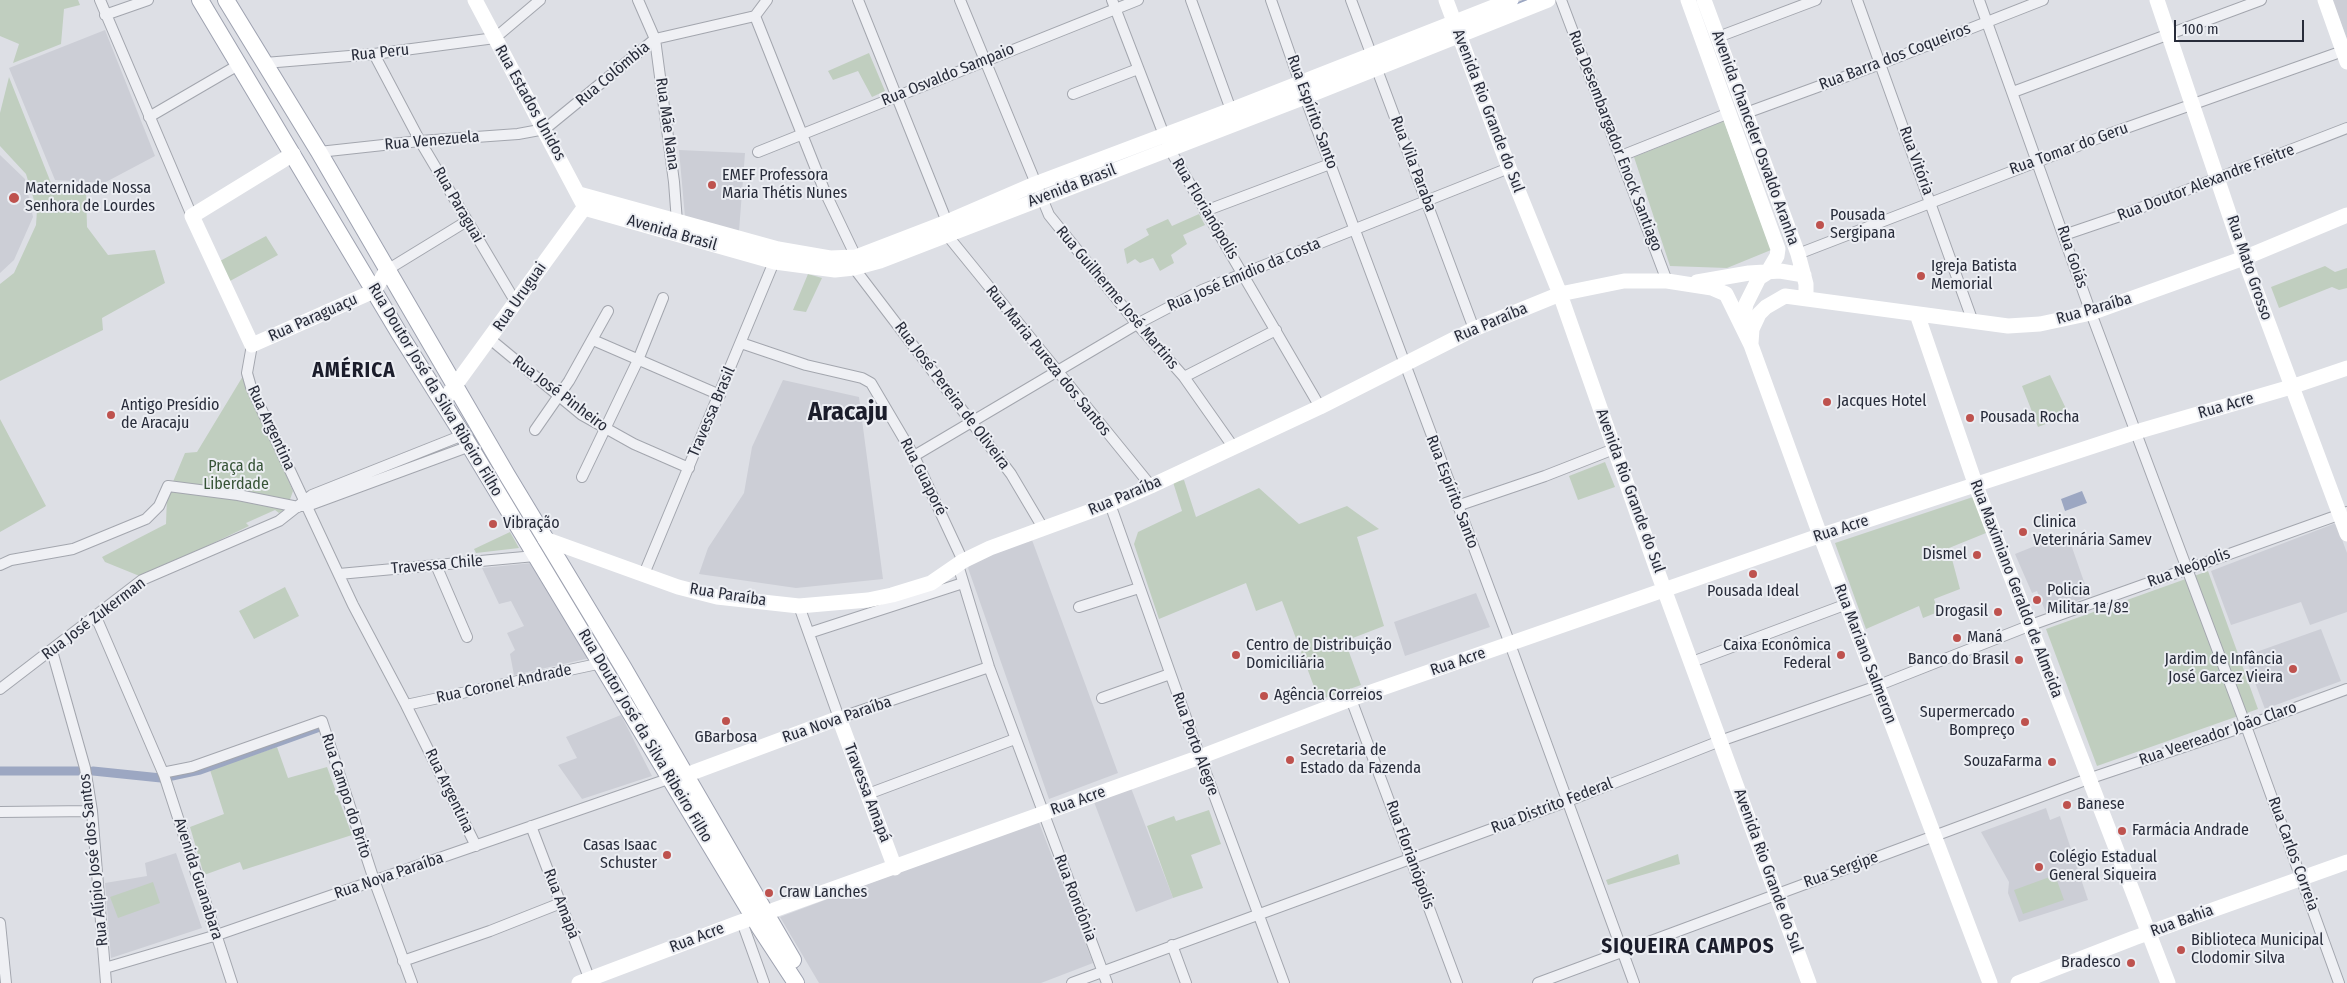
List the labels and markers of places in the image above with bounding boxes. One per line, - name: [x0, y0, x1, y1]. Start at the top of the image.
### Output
- place label: EMEF Professora Maria Thétis Nunes: [722, 166, 847, 204]
- place label: Maternidade Nossa Senhora de Lourdes: [25, 179, 155, 217]
- marker: EMEF Professora Maria Thétis Nunes: [706, 179, 718, 191]
- marker: Maternidade Nossa Senhora de Lourdes: [7, 191, 21, 205]
- place label: Pousada Sergipana: [1830, 206, 1895, 244]
- marker: Pousada Sergipana: [1814, 219, 1826, 231]
- place label: Igreja Batista Memorial: [1931, 257, 2017, 295]
- marker: Igreja Batista Memorial: [1915, 270, 1927, 282]
- place label: Jacques Hotel: [1837, 392, 1926, 412]
- place label: Antigo Presídio de Aracaju: [121, 396, 220, 434]
- marker: Jacques Hotel: [1821, 396, 1833, 408]
- place label: Pousada Rocha: [1980, 408, 2079, 428]
- marker: Antigo Presídio de Aracaju: [105, 409, 117, 421]
- marker: Pousada Rocha: [1964, 412, 1976, 424]
- place label: Clinica Veterinária Samev: [2033, 513, 2152, 551]
- place label: Vibração: [503, 514, 560, 534]
- marker: Vibração: [487, 518, 499, 530]
- marker: Clinica Veterinária Samev: [2017, 526, 2029, 538]
- place label: Dismel: [1922, 545, 1967, 565]
- marker: Dismel: [1971, 549, 1983, 561]
- marker: Pousada Ideal: [1747, 568, 1759, 580]
- place label: Policia Militar 1ª/8º: [2047, 581, 2129, 619]
- place label: Pousada Ideal: [1707, 582, 1799, 602]
- marker: Policia Militar 1ª/8º: [2031, 594, 2043, 606]
- place label: Drogasil: [1935, 602, 1988, 622]
- marker: Drogasil: [1992, 606, 2004, 618]
- place label: Maná: [1967, 628, 2002, 648]
- marker: Maná: [1951, 632, 1963, 644]
- place label: Centro de Distribuição Domiciliária: [1246, 636, 1392, 674]
- place label: Caixa Econômica Federal: [1723, 636, 1831, 674]
- marker: Centro de Distribuição Domiciliária: [1230, 649, 1242, 661]
- marker: Caixa Econômica Federal: [1835, 649, 1847, 661]
- place label: Banco do Brasil: [1908, 650, 2009, 670]
- place label: Jardim de Infância José Garcez Vieira: [2165, 650, 2283, 688]
- marker: Banco do Brasil: [2013, 654, 2025, 666]
- marker: Jardim de Infância José Garcez Vieira: [2287, 663, 2299, 675]
- place label: Agência Correios: [1274, 686, 1383, 706]
- marker: Agência Correios: [1258, 690, 1270, 702]
- place label: Supermercado Bompreço: [1920, 703, 2015, 741]
- marker: GBarbosa: [720, 715, 732, 727]
- marker: Supermercado Bompreço: [2019, 716, 2031, 728]
- place label: GBarbosa: [695, 728, 757, 748]
- place label: Secretaria de Estado da Fazenda: [1300, 741, 1421, 779]
- place label: SouzaFarma: [1964, 752, 2042, 772]
- marker: Secretaria de Estado da Fazenda: [1284, 754, 1296, 766]
- marker: SouzaFarma: [2046, 756, 2058, 768]
- place label: Banese: [2077, 795, 2125, 815]
- marker: Banese: [2061, 799, 2073, 811]
- place label: Farmácia Andrade: [2132, 821, 2249, 841]
- marker: Farmácia Andrade: [2116, 825, 2128, 837]
- place label: Casas Isaac Schuster: [583, 836, 657, 874]
- place label: Colégio Estadual General Siqueira: [2049, 848, 2157, 886]
- marker: Casas Isaac Schuster: [661, 849, 673, 861]
- marker: Colégio Estadual General Siqueira: [2033, 861, 2045, 873]
- place label: Craw Lanches: [779, 883, 867, 903]
- marker: Craw Lanches: [763, 887, 775, 899]
- place label: Biblioteca Municipal Clodomir Silva: [2191, 931, 2324, 969]
- marker: Biblioteca Municipal Clodomir Silva: [2175, 944, 2187, 956]
- place label: Bradesco: [2061, 953, 2121, 973]
- marker: Bradesco: [2125, 957, 2137, 969]

